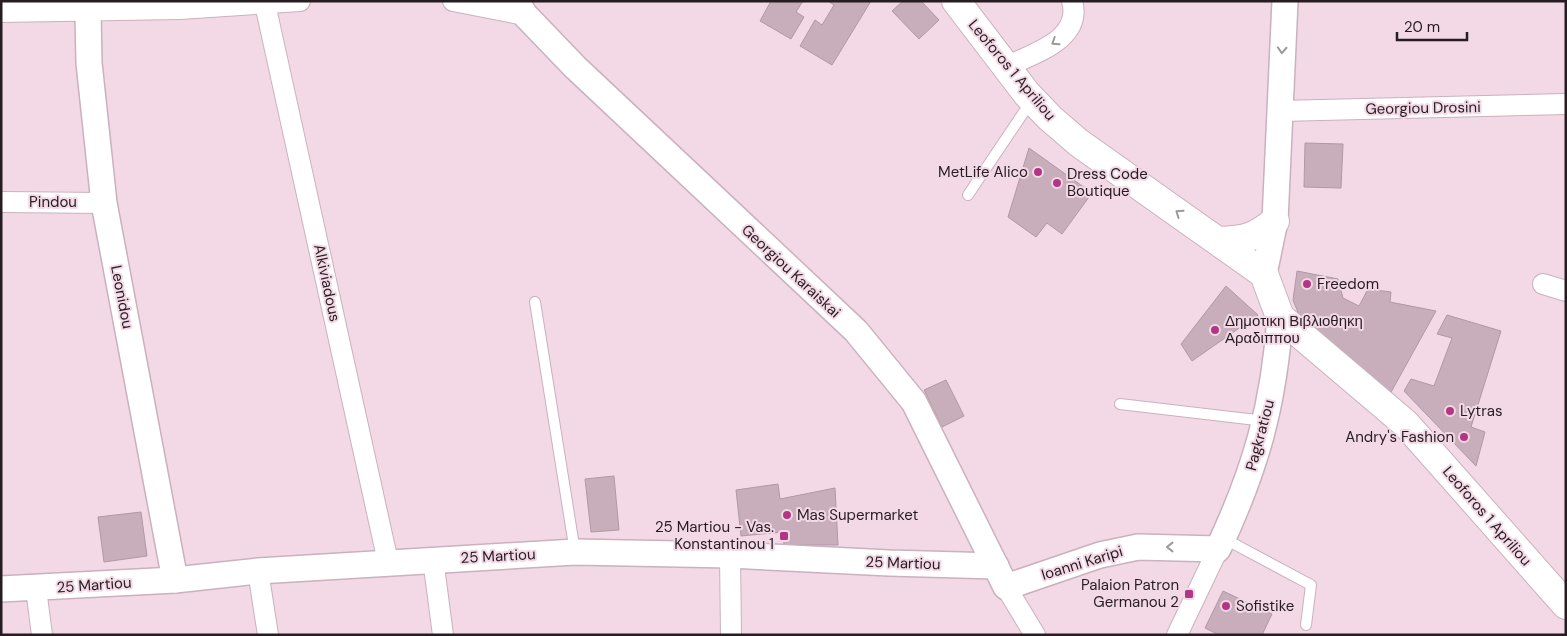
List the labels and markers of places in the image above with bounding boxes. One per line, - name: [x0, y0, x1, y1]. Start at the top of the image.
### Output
- place label: MetLife Alico: [938, 162, 1028, 182]
- place label: Dress Code Boutique: [1067, 164, 1148, 201]
- marker: MetLife Alico: [1032, 166, 1044, 178]
- marker: Dress Code Boutique: [1051, 177, 1063, 189]
- place label: Freedom: [1317, 274, 1379, 294]
- marker: Freedom: [1301, 278, 1313, 290]
- place label: Δημοτικη Βιβλιοθηκη Αραδιππου: [1225, 311, 1363, 348]
- marker: Δημοτικη Βιβλιοθηκη Αραδιππου: [1209, 324, 1221, 336]
- place label: Lytras: [1460, 401, 1502, 421]
- marker: Lytras: [1444, 405, 1456, 417]
- place label: Andry's Fashion: [1345, 427, 1454, 447]
- marker: Andry's Fashion: [1458, 431, 1470, 443]
- place label: Mas Supermarket: [797, 505, 918, 525]
- marker: Mas Supermarket: [781, 509, 793, 521]
- place label: 25 Martiou - Vas. Konstantinou 1: [655, 517, 774, 554]
- marker: 25 Martiou - Vas. Konstantinou 1: [778, 530, 790, 542]
- place label: Palaion Patron Germanou 2: [1081, 575, 1179, 612]
- marker: Palaion Patron Germanou 2: [1183, 588, 1195, 600]
- place label: Sofistike: [1236, 596, 1294, 616]
- marker: Sofistike: [1220, 600, 1232, 612]

